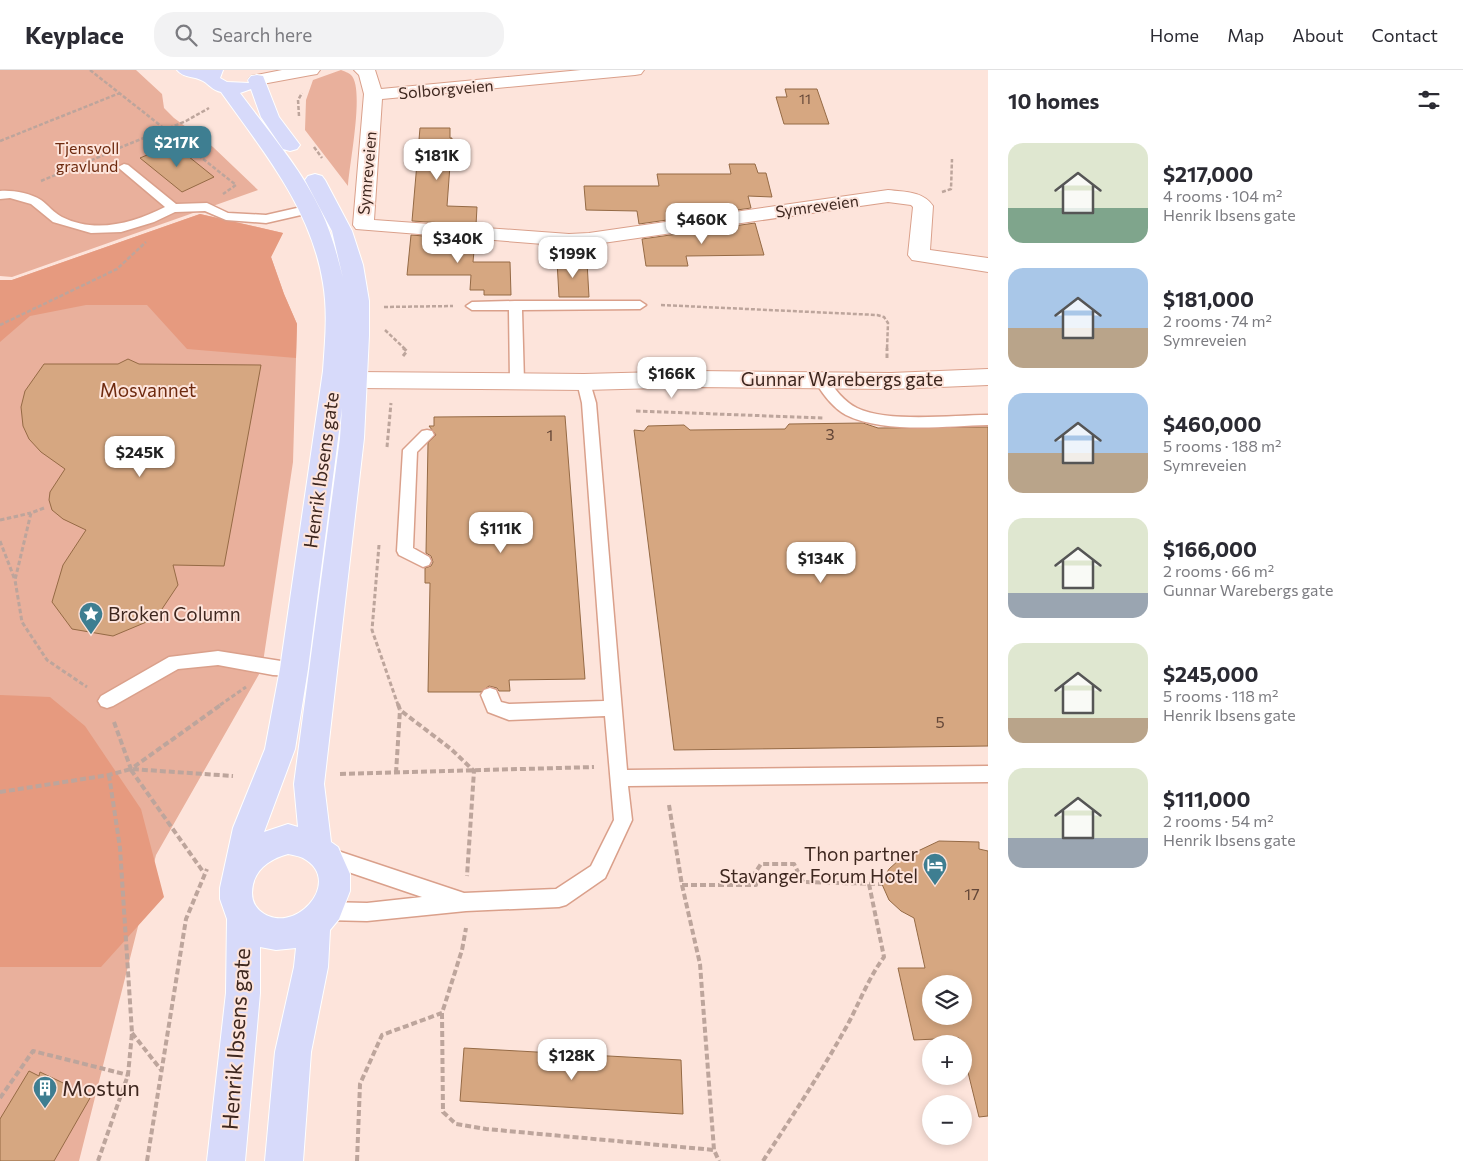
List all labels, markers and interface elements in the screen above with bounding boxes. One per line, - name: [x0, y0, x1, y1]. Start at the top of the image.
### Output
- search box: [154, 12, 504, 57]
- text: Keyplace: [25, 20, 124, 49]
- icon: search: [172, 21, 200, 49]
- text: Search here: [212, 23, 312, 46]
- text: Home: [1150, 24, 1199, 46]
- text: Map: [1227, 24, 1264, 46]
- text: About: [1292, 24, 1344, 46]
- text: Contact: [1372, 24, 1438, 46]
- street label: Solborgveien: [398, 75, 494, 102]
- icon: filters: [1415, 86, 1443, 114]
- text: 10 homes: [1008, 88, 1099, 113]
- house number: 11: [799, 90, 811, 107]
- pin: $217K: [142, 126, 212, 168]
- street label: Symreveien: [353, 130, 380, 215]
- text: $217K: [154, 132, 200, 151]
- park label: Tjensvoll gravlund: [55, 138, 119, 175]
- pin: $181K: [402, 138, 472, 181]
- text: $181K: [415, 145, 459, 164]
- text: $217,000: [1163, 161, 1253, 186]
- icon: home: [1048, 163, 1108, 223]
- text: 4 rooms · 104 m²: [1163, 186, 1282, 205]
- street label: Symreveien: [774, 190, 860, 221]
- pin: $460K: [667, 202, 737, 245]
- text: Henrik Ibsens gate: [1163, 205, 1296, 224]
- text: $460K: [677, 209, 727, 228]
- pin: $340K: [423, 222, 493, 264]
- text: $340K: [433, 228, 483, 247]
- pin: $199K: [538, 236, 608, 279]
- text: $199K: [549, 243, 597, 262]
- text: $181,000: [1163, 286, 1254, 311]
- icon: home: [1048, 288, 1108, 348]
- text: 2 rooms · 74 m²: [1163, 311, 1272, 330]
- text: Symreveien: [1163, 330, 1247, 349]
- pin: $166K: [637, 356, 707, 399]
- text: $166K: [648, 363, 696, 382]
- street label: Gunnar Warebergs gate: [741, 367, 943, 390]
- park label: Mosvannet: [100, 378, 197, 401]
- street label: Henrik Ibsens gate: [298, 390, 343, 550]
- text: $460,000: [1163, 411, 1261, 436]
- icon: home: [1048, 413, 1108, 473]
- house number: 3: [825, 424, 835, 443]
- house number: 1: [547, 425, 553, 444]
- pin: $245K: [105, 436, 175, 478]
- text: 5 rooms · 188 m²: [1163, 436, 1281, 455]
- text: $245K: [116, 442, 164, 461]
- text: Symreveien: [1163, 455, 1247, 474]
- pin: $111K: [466, 512, 536, 554]
- text: $111K: [480, 518, 522, 537]
- text: $166,000: [1163, 536, 1257, 561]
- icon: home: [1048, 538, 1108, 598]
- pin: $134K: [786, 542, 856, 584]
- text: $134K: [798, 548, 844, 567]
- text: 2 rooms · 66 m²: [1163, 561, 1274, 580]
- text: Gunnar Warebergs gate: [1163, 580, 1333, 599]
- place icon: Broken Column: [78, 601, 104, 635]
- place label: Broken Column: [108, 602, 241, 625]
- text: $245,000: [1163, 661, 1258, 686]
- icon: home: [1048, 663, 1108, 723]
- text: 5 rooms · 118 m²: [1163, 686, 1278, 705]
- text: Henrik Ibsens gate: [1163, 705, 1296, 724]
- house number: 5: [935, 712, 945, 731]
- text: $111,000: [1163, 786, 1250, 811]
- icon: home: [1048, 788, 1108, 848]
- text: 2 rooms · 54 m²: [1163, 811, 1274, 830]
- text: Henrik Ibsens gate: [1163, 830, 1296, 849]
- place label: Thon partner Stavanger Forum Hotel: [720, 842, 918, 887]
- hotel icon: Thon partner Stavanger Forum Hotel: [922, 852, 948, 886]
- house number: 17: [964, 884, 980, 903]
- street label: Henrik Ibsens gate: [216, 947, 255, 1131]
- map controls: [922, 975, 972, 1145]
- button: layers: [922, 975, 972, 1025]
- button: +: [922, 1035, 972, 1085]
- pin: $128K: [537, 1038, 607, 1081]
- text: $128K: [549, 1045, 595, 1064]
- place label: Mostun: [62, 1074, 140, 1101]
- building icon: Mostun: [32, 1075, 58, 1109]
- button: −: [922, 1095, 972, 1145]

